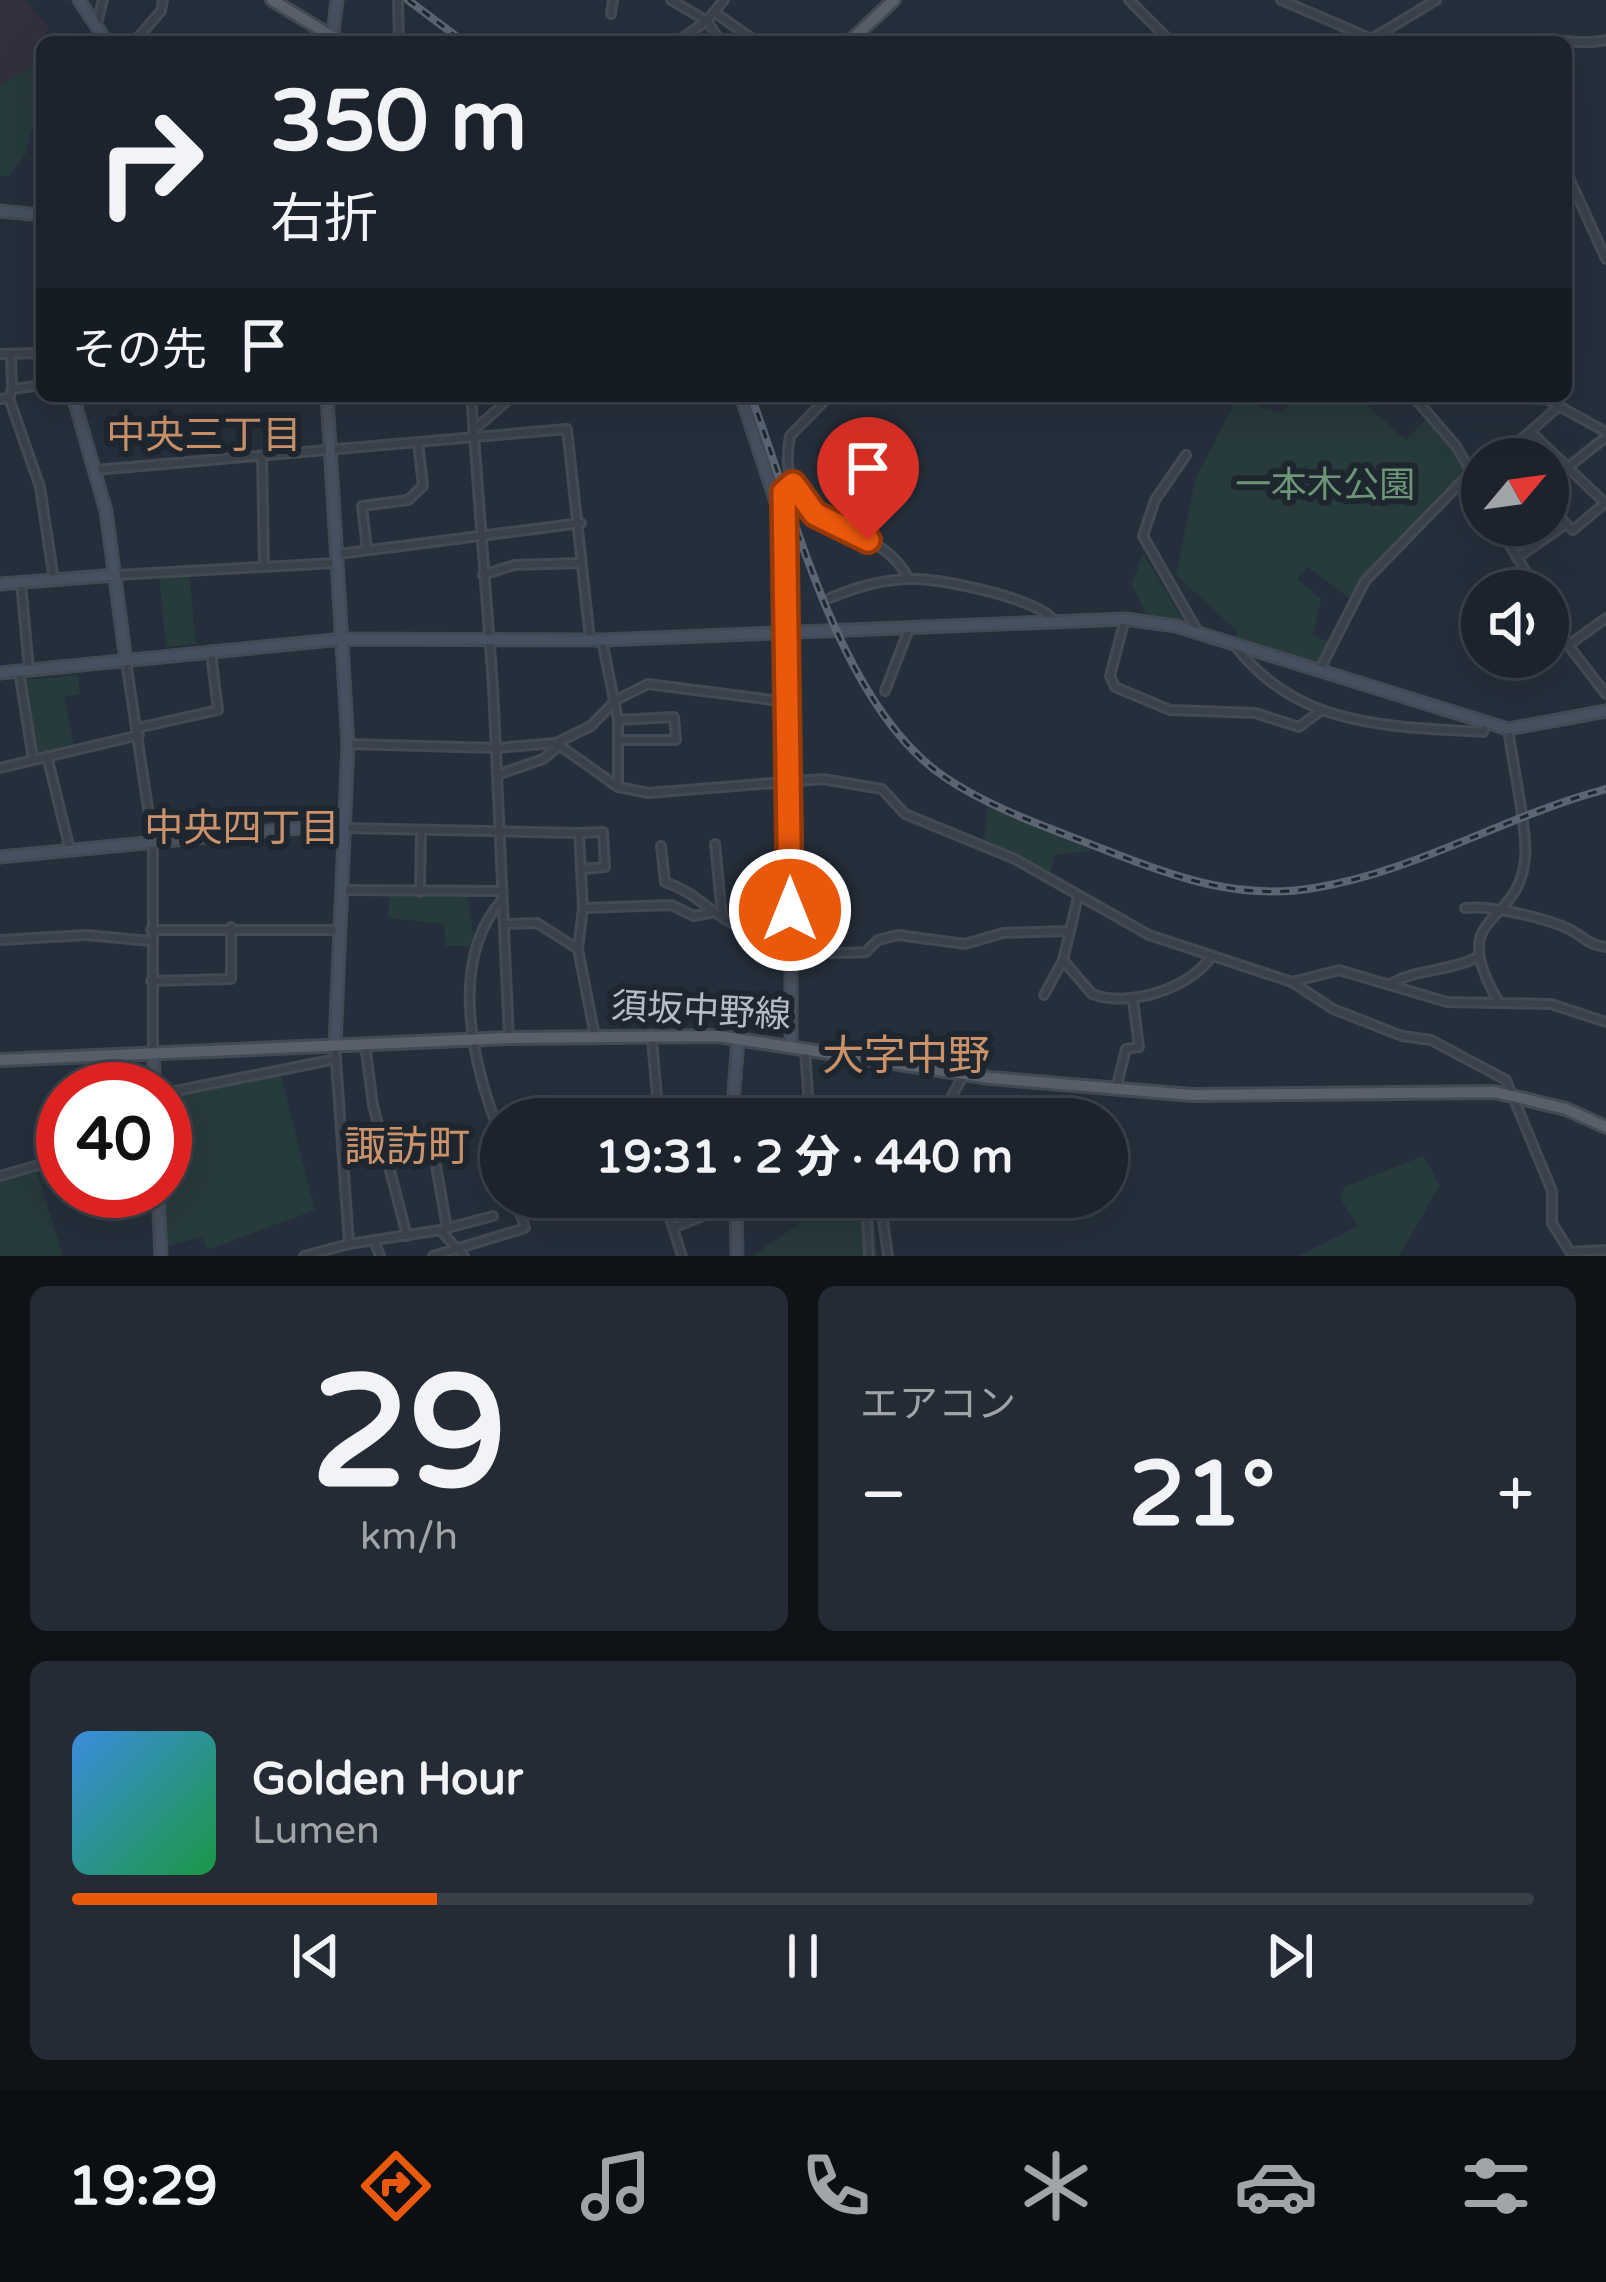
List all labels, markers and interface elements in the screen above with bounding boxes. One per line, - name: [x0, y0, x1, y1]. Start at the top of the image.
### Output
- text: 350 m: [270, 72, 527, 173]
- icon: right: [72, 84, 228, 240]
- text: 右折: [270, 187, 378, 252]
- icon: arrive: [231, 312, 297, 378]
- text: その先: [72, 324, 207, 378]
- district label: 中央三丁目: [106, 412, 302, 459]
- pin: [817, 417, 919, 540]
- icon: arrive: [835, 435, 901, 501]
- north arrow: [1461, 438, 1569, 546]
- map controls: [1461, 438, 1569, 678]
- park label: 一本木公園: [1235, 464, 1415, 507]
- button: sound: [1461, 570, 1569, 678]
- district label: 中央四丁目: [144, 805, 340, 852]
- position arrow: [727, 847, 853, 973]
- street label: 須坂中野線: [610, 985, 792, 1037]
- district label: 大字中野: [822, 1031, 990, 1082]
- speed limit sign: 40: [36, 1062, 192, 1218]
- district label: 諏訪町: [344, 1122, 470, 1173]
- text: 19:31 · 2 分 · 440 m: [595, 1131, 1013, 1185]
- text: 29: [311, 1341, 507, 1529]
- text: エアコン: [860, 1381, 1016, 1428]
- text: 21°: [1128, 1441, 1275, 1550]
- text: −: [860, 1455, 907, 1535]
- text: +: [1497, 1455, 1534, 1535]
- text: km/h: [360, 1513, 458, 1560]
- text: Golden Hour: [252, 1753, 523, 1807]
- text: Lumen: [252, 1807, 380, 1854]
- icon: previous: [283, 1923, 349, 1989]
- icon: pause: [770, 1923, 836, 1989]
- icon: next: [1257, 1923, 1323, 1989]
- icon: directions: [354, 2144, 438, 2228]
- icon: music: [574, 2144, 658, 2228]
- icon: phone: [794, 2144, 878, 2228]
- icon: climate: [1014, 2144, 1098, 2228]
- icon: car: [1234, 2144, 1318, 2228]
- icon: filters: [1454, 2144, 1538, 2228]
- text: 19:29: [68, 2154, 218, 2219]

